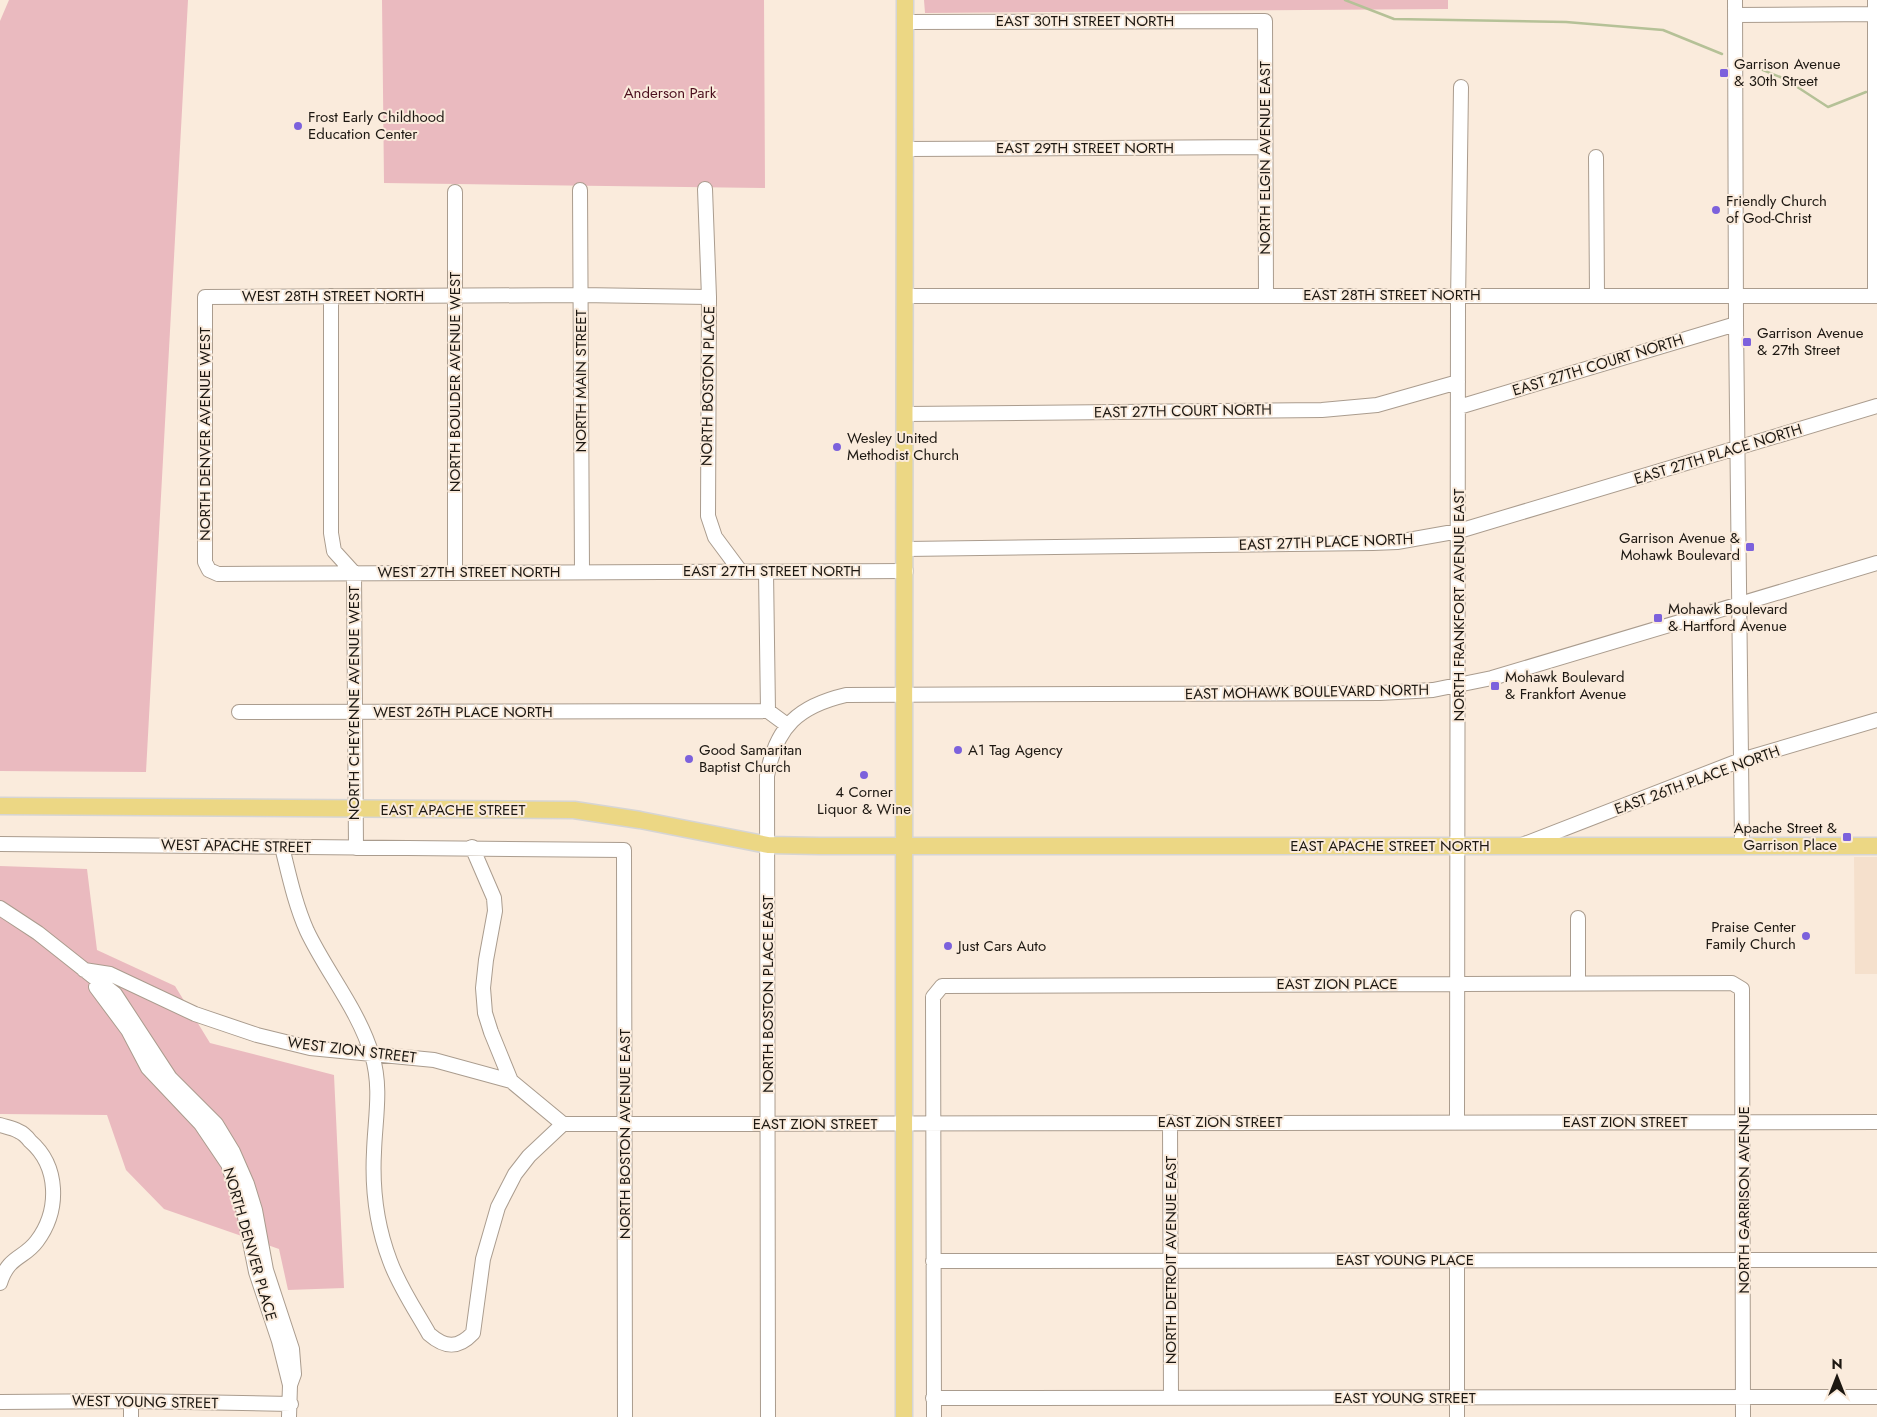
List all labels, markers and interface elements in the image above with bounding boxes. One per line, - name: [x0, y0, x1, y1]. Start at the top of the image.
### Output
- street label: EAST 30TH STREET NORTH: [996, 10, 1174, 32]
- place label: Garrison Avenue & 30th Street: [1734, 53, 1841, 92]
- street label: NORTH ELGIN AVENUE EAST: [1254, 61, 1276, 255]
- marker: Garrison Avenue & 30th Street: [1718, 67, 1730, 79]
- park label: Anderson Park: [624, 82, 717, 104]
- place label: Frost Early Childhood Education Center: [308, 106, 444, 145]
- marker: Frost Early Childhood Education Center: [292, 120, 304, 132]
- street label: EAST 29TH STREET NORTH: [996, 137, 1174, 159]
- place label: Friendly Church of God-Christ: [1726, 190, 1827, 229]
- marker: Friendly Church of God-Christ: [1710, 204, 1722, 216]
- street label: NORTH BOULDER AVENUE WEST: [444, 272, 466, 492]
- street label: EAST 28TH STREET NORTH: [1303, 284, 1481, 306]
- street label: WEST 28TH STREET NORTH: [242, 285, 424, 307]
- street label: NORTH BOSTON PLACE: [696, 306, 720, 466]
- street label: NORTH MAIN STREET: [570, 309, 592, 453]
- place label: Garrison Avenue & 27th Street: [1757, 322, 1864, 361]
- street label: NORTH DENVER AVENUE WEST: [194, 327, 216, 541]
- street label: EAST 27TH COURT NORTH: [1510, 328, 1686, 402]
- marker: Garrison Avenue & 27th Street: [1741, 336, 1753, 348]
- street label: EAST 27TH COURT NORTH: [1094, 398, 1272, 424]
- street label: EAST 27TH PLACE NORTH: [1631, 418, 1805, 490]
- place label: Wesley United Methodist Church: [847, 427, 959, 466]
- marker: Wesley United Methodist Church: [831, 441, 843, 453]
- street label: NORTH FRANKFORT AVENUE EAST: [1448, 489, 1470, 721]
- place label: Garrison Avenue & Mohawk Boulevard: [1619, 527, 1740, 566]
- street label: EAST 27TH PLACE NORTH: [1238, 528, 1414, 556]
- marker: Garrison Avenue & Mohawk Boulevard: [1744, 541, 1756, 553]
- street label: EAST 27TH STREET NORTH: [683, 560, 861, 582]
- street label: WEST 27TH STREET NORTH: [377, 561, 561, 583]
- street label: NORTH CHEYENNE AVENUE WEST: [343, 586, 365, 820]
- place label: Mohawk Boulevard & Hartford Avenue: [1668, 598, 1788, 637]
- marker: Mohawk Boulevard & Hartford Avenue: [1652, 612, 1664, 624]
- place label: Mohawk Boulevard & Frankfort Avenue: [1505, 666, 1626, 705]
- street label: EAST MOHAWK BOULEVARD NORTH: [1185, 679, 1429, 705]
- marker: Mohawk Boulevard & Frankfort Avenue: [1489, 680, 1501, 692]
- street label: WEST 26TH PLACE NORTH: [373, 701, 553, 723]
- place label: Good Samaritan Baptist Church: [699, 739, 802, 778]
- place label: A1 Tag Agency: [968, 739, 1063, 761]
- street label: EAST 26TH PLACE NORTH: [1611, 740, 1783, 820]
- marker: A1 Tag Agency: [952, 744, 964, 756]
- marker: Good Samaritan Baptist Church: [683, 753, 695, 765]
- marker: 4 Corner Liquor & Wine: [858, 769, 870, 781]
- place label: 4 Corner Liquor & Wine: [817, 781, 911, 820]
- street label: EAST APACHE STREET: [380, 799, 526, 821]
- place label: Apache Street & Garrison Place: [1734, 817, 1837, 856]
- marker: Apache Street & Garrison Place: [1841, 831, 1853, 843]
- street label: WEST APACHE STREET: [161, 834, 311, 858]
- street label: EAST APACHE STREET NORTH: [1290, 835, 1490, 857]
- street label: NORTH BOSTON PLACE EAST: [757, 895, 779, 1093]
- place label: Praise Center Family Church: [1706, 916, 1797, 955]
- marker: Praise Center Family Church: [1800, 930, 1812, 942]
- place label: Just Cars Auto: [956, 935, 1046, 957]
- marker: Just Cars Auto: [942, 940, 954, 952]
- street label: EAST ZION PLACE: [1276, 973, 1398, 995]
- street label: NORTH BOSTON AVENUE EAST: [614, 1029, 636, 1239]
- street label: WEST ZION STREET: [286, 1031, 418, 1069]
- street label: NORTH GARRISON AVENUE: [1733, 1106, 1755, 1294]
- street label: EAST ZION STREET: [1158, 1111, 1282, 1133]
- street label: EAST ZION STREET: [1563, 1111, 1687, 1133]
- street label: EAST ZION STREET: [753, 1113, 877, 1135]
- street label: NORTH DETROIT AVENUE EAST: [1160, 1156, 1182, 1364]
- street label: NORTH DENVER PLACE: [218, 1165, 282, 1323]
- street label: EAST YOUNG PLACE: [1336, 1249, 1474, 1271]
- north arrow: [1812, 1352, 1862, 1402]
- text: N: [1831, 1354, 1843, 1374]
- street label: EAST YOUNG STREET: [1334, 1387, 1476, 1409]
- street label: WEST YOUNG STREET: [72, 1390, 218, 1414]

